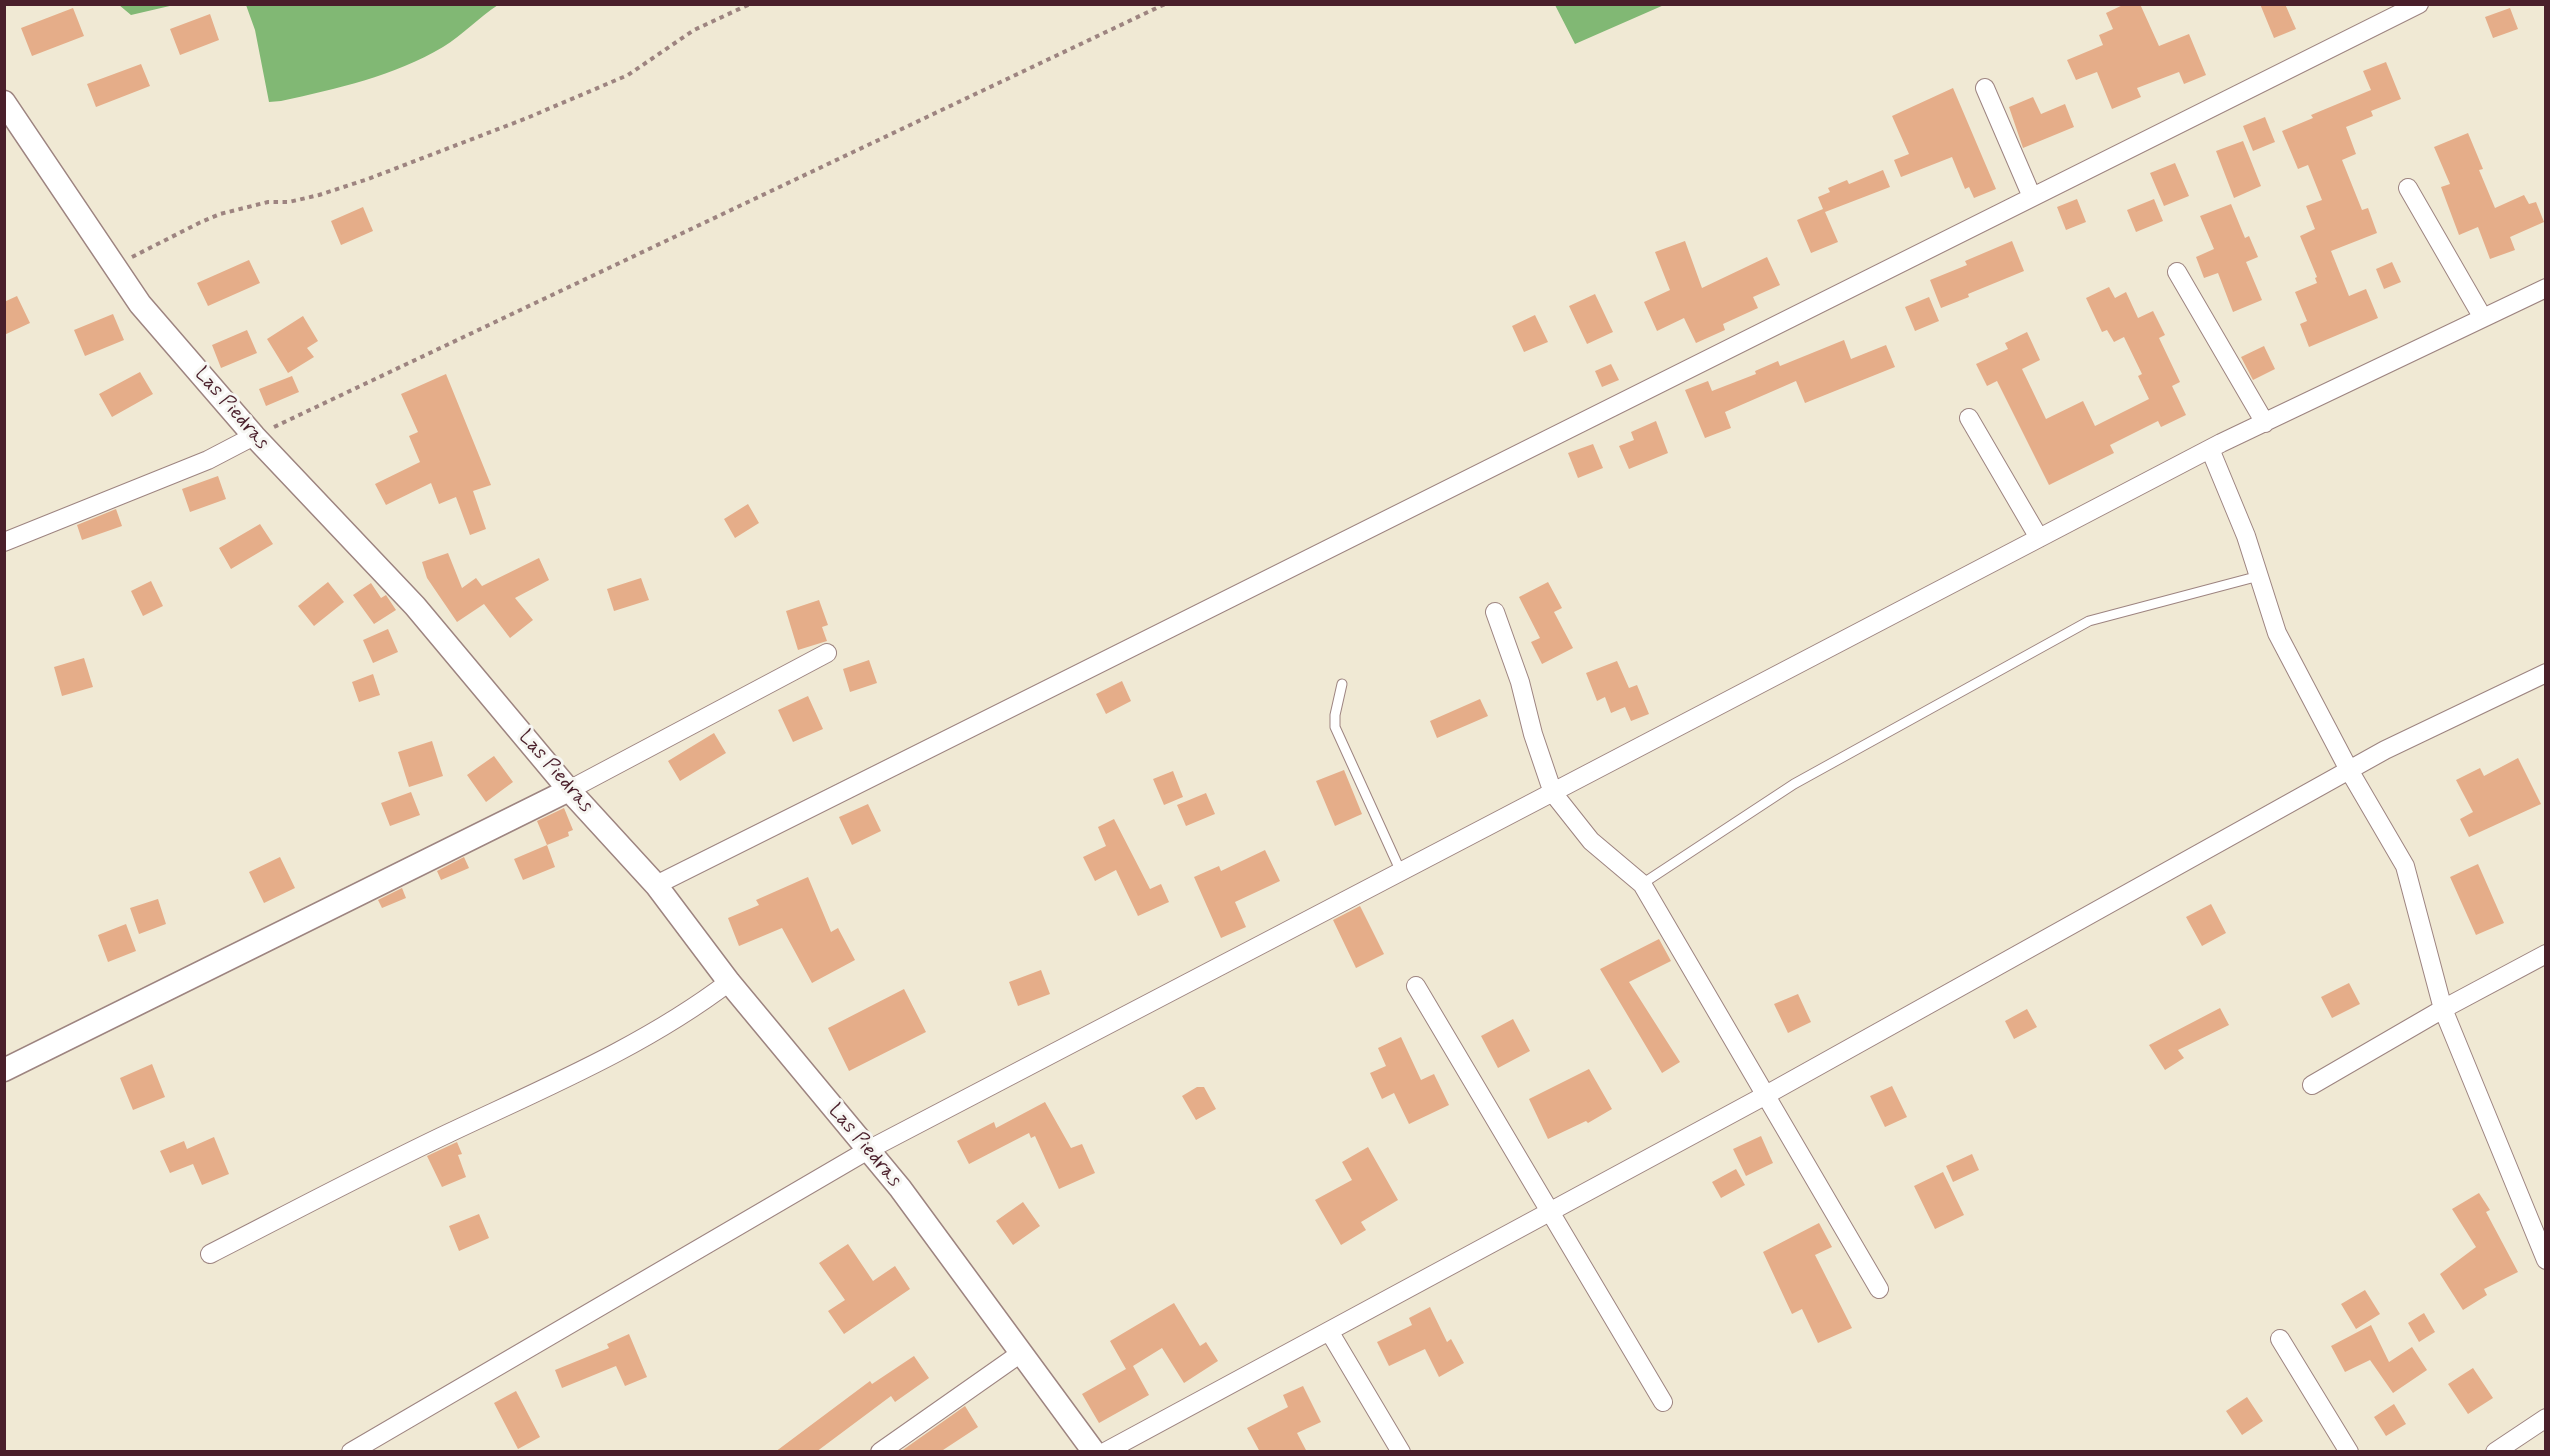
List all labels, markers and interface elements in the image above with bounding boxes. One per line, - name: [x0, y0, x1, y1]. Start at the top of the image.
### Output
- street label: Las Piedras: [189, 363, 273, 455]
- street label: Las Piedras: [513, 726, 597, 818]
- street label: Las Piedras: [822, 1099, 906, 1193]

